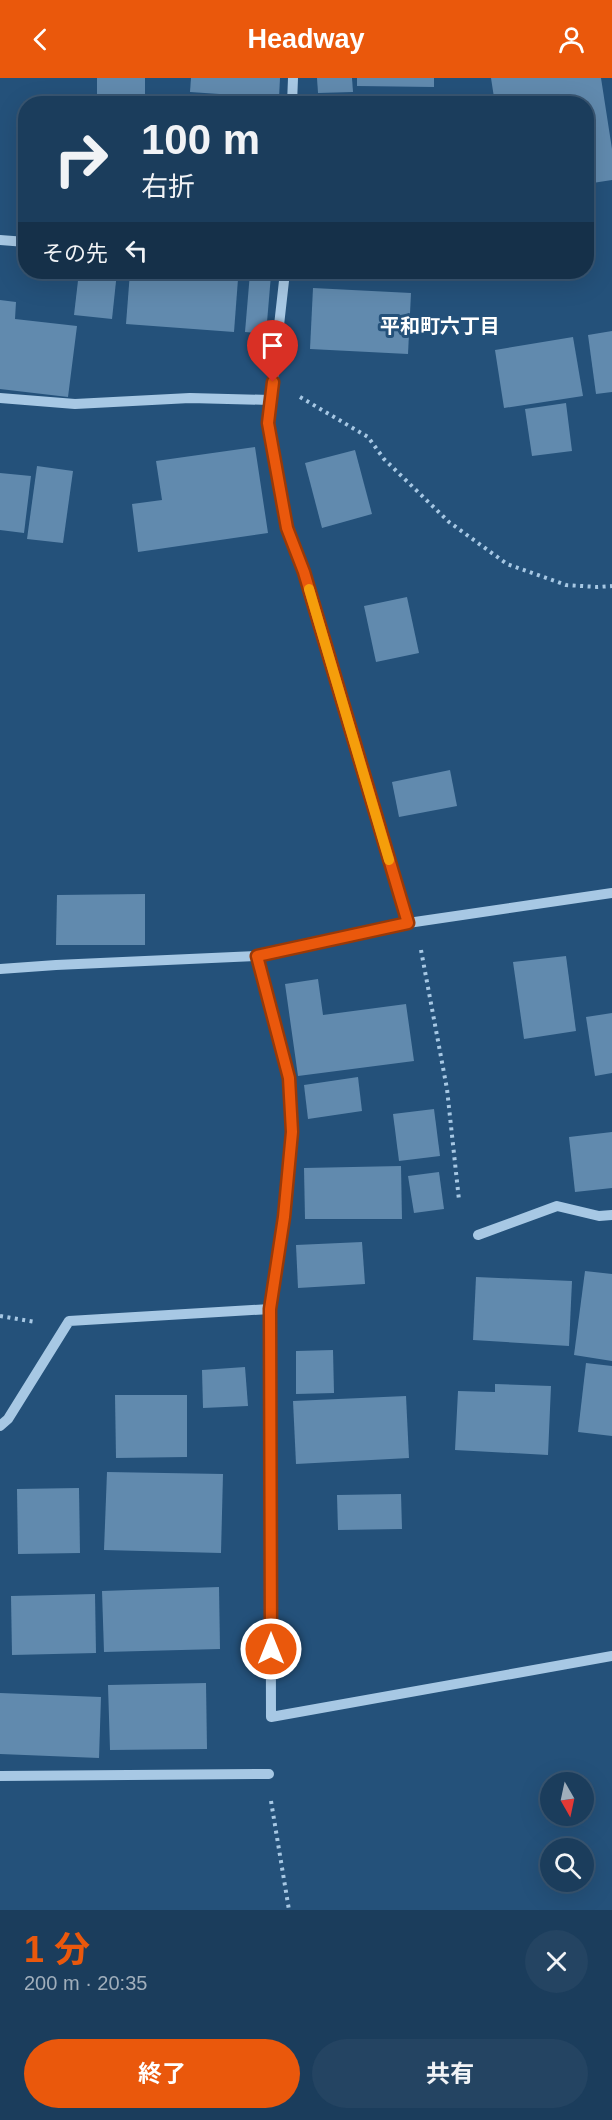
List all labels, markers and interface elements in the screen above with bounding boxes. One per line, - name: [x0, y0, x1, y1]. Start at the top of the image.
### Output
- icon: back: [24, 23, 57, 56]
- icon: person: [555, 23, 588, 56]
- text: Headway: [247, 24, 365, 54]
- text: 100 m: [141, 116, 260, 163]
- icon: right: [42, 120, 120, 198]
- text: 右折: [141, 172, 195, 202]
- icon: left: [120, 234, 153, 267]
- text: その先: [42, 241, 108, 266]
- district label: 平和町六丁目: [380, 315, 500, 337]
- pin: [247, 320, 298, 382]
- icon: arrive: [256, 329, 289, 362]
- position arrow: [239, 1617, 303, 1681]
- north arrow: [540, 1772, 594, 1826]
- map controls: [540, 1772, 594, 1892]
- button: search: [540, 1838, 594, 1892]
- text: 1 分: [24, 1929, 90, 1970]
- button: close: [525, 1930, 588, 1993]
- text: 200 m · 20:35: [24, 1972, 147, 1994]
- button: 終了: [24, 2039, 300, 2108]
- button: 共有: [312, 2039, 588, 2108]

